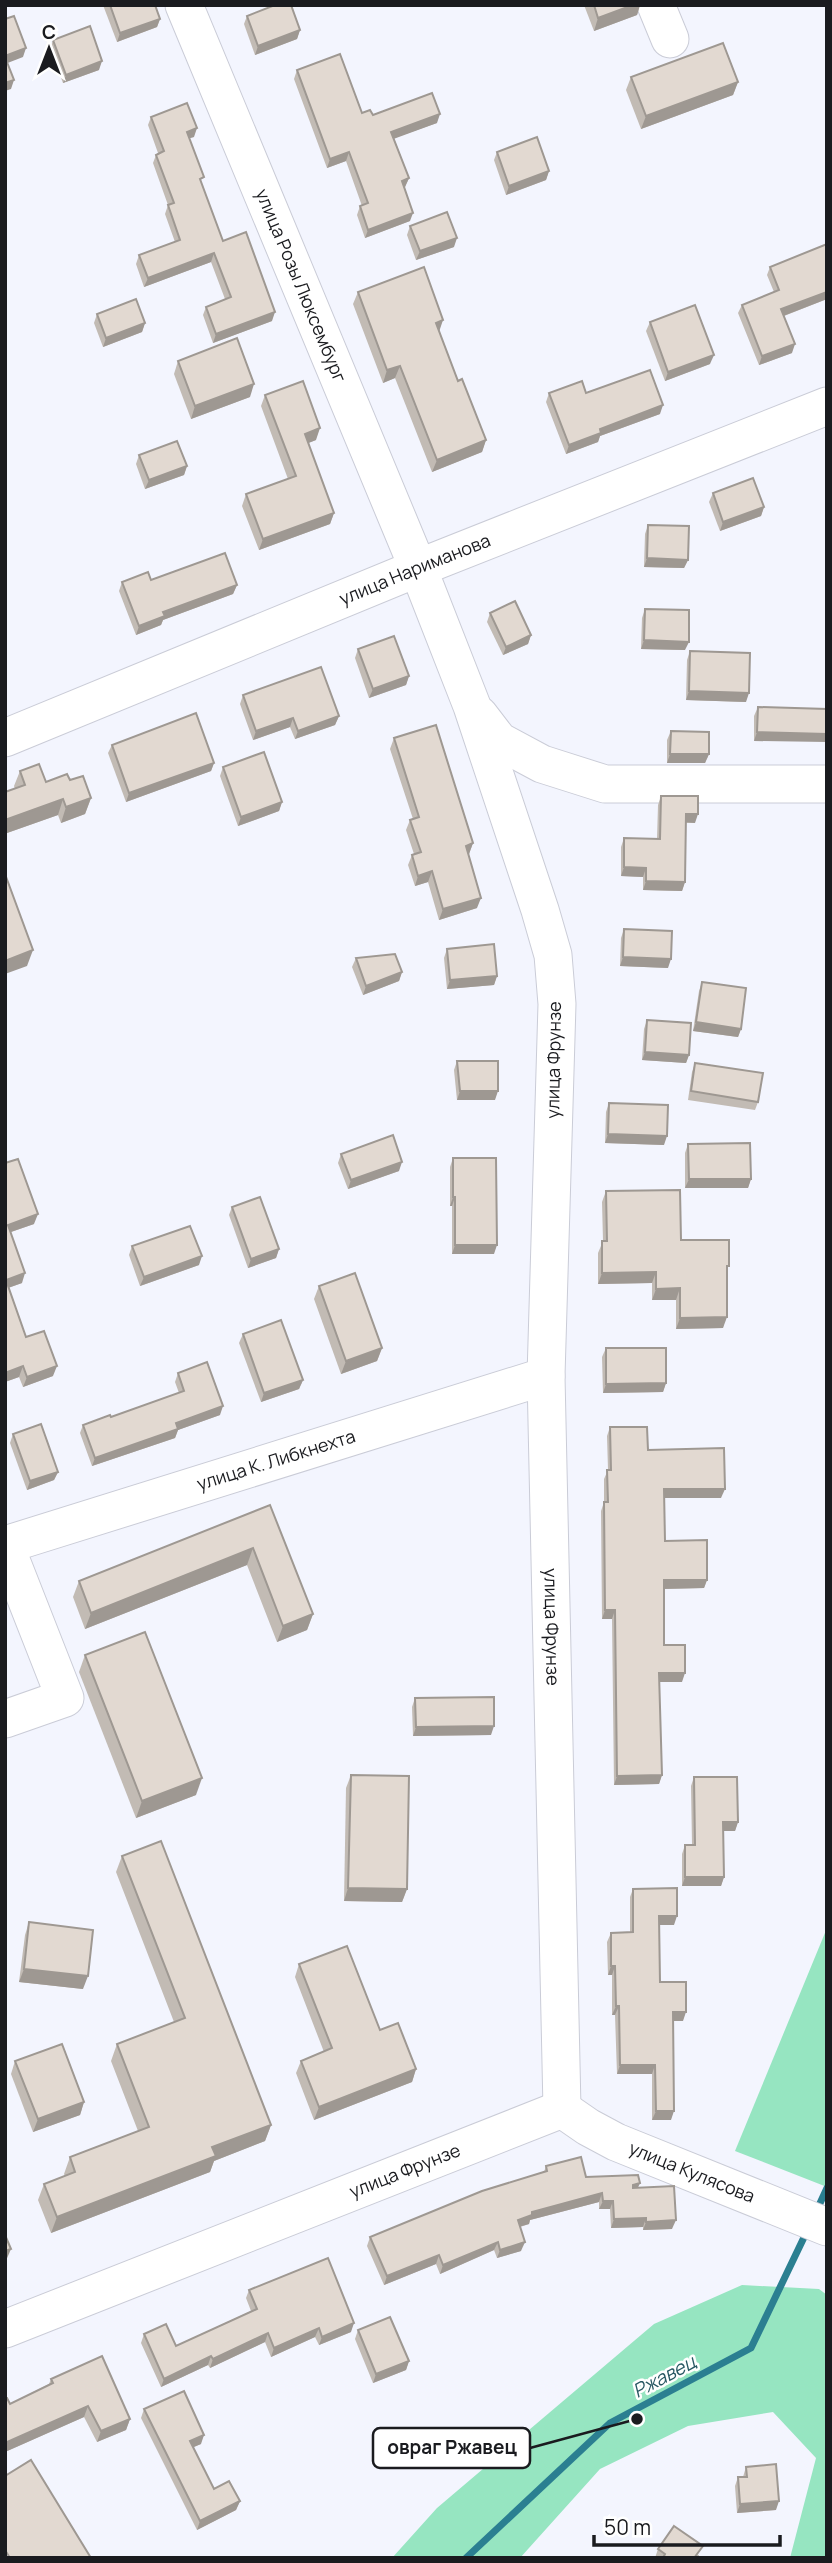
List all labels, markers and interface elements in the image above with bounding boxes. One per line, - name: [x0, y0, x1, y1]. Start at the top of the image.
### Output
- north arrow: [14, 14, 84, 84]
- text: С: [42, 19, 56, 45]
- street label: улица Розы Люксембург: [251, 185, 353, 386]
- street label: улица Нариманова: [335, 528, 494, 610]
- street label: улица Фрунзе: [540, 1001, 566, 1119]
- street label: улица К. Либкнехта: [194, 1423, 358, 1495]
- street label: улица Фрунзе: [539, 1568, 566, 1686]
- street label: улица Кулясова: [626, 2135, 759, 2208]
- street label: улица Фрунзе: [346, 2137, 464, 2203]
- water label: Ржавец: [628, 2348, 701, 2403]
- callout: овраг Ржавец: [373, 2428, 530, 2468]
- text: овраг Ржавец: [387, 2434, 517, 2460]
- scale bar: [594, 2504, 780, 2548]
- text: 50 m: [604, 2513, 651, 2541]

